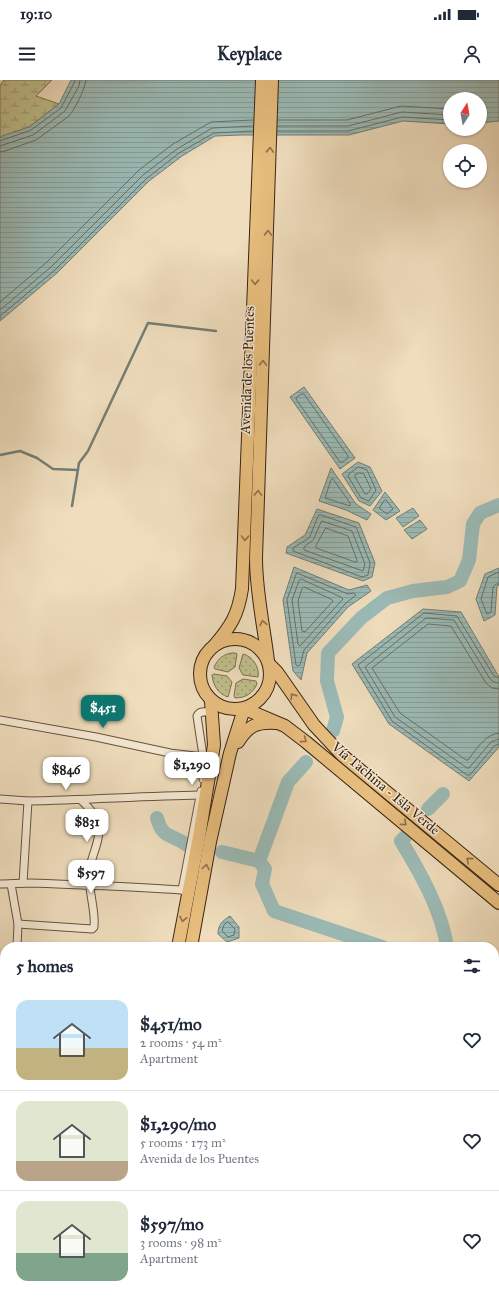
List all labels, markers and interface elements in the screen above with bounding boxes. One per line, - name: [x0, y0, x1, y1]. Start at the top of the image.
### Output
- text: 19:10: [20, 5, 52, 23]
- icon: menu: [16, 43, 38, 65]
- text: Keyplace: [217, 43, 282, 65]
- icon: person: [461, 43, 483, 65]
- north arrow: [443, 92, 487, 136]
- map controls: [443, 92, 487, 188]
- button: locate: [443, 144, 487, 188]
- one-way arrow: [266, 147, 275, 153]
- one-way arrow: [263, 230, 272, 236]
- one-way arrow: [251, 279, 259, 285]
- street label: Avenida de los Puentes: [237, 306, 258, 435]
- one-way arrow: [259, 360, 267, 366]
- one-way arrow: [254, 490, 262, 496]
- one-way arrow: [240, 535, 249, 541]
- one-way arrow: [259, 619, 268, 626]
- one-way arrow: [291, 693, 298, 700]
- pin: $451: [79, 695, 127, 729]
- text: $451: [90, 700, 116, 716]
- one-way arrow: [300, 735, 307, 742]
- street label: Vía Tachina - Isla Verde: [327, 738, 443, 839]
- pin: $1,290: [159, 752, 225, 786]
- pin: $846: [42, 757, 90, 791]
- text: $1,290: [173, 757, 211, 773]
- text: $846: [52, 762, 80, 778]
- pin: $831: [63, 809, 111, 843]
- text: $831: [74, 814, 100, 830]
- one-way arrow: [399, 819, 407, 826]
- one-way arrow: [466, 857, 474, 864]
- pin: $597: [67, 860, 115, 894]
- one-way arrow: [201, 864, 210, 870]
- text: $597: [77, 865, 105, 881]
- one-way arrow: [179, 915, 188, 922]
- icon: filters: [461, 955, 483, 977]
- text: 5 homes: [16, 956, 73, 977]
- text: $451/mo: [140, 1014, 202, 1035]
- icon: home: [48, 1016, 96, 1064]
- icon: heart: [461, 1029, 483, 1051]
- text: 2 rooms · 54 m²: [140, 1035, 222, 1051]
- text: Apartment: [140, 1051, 198, 1067]
- text: $1,290/mo: [140, 1114, 216, 1135]
- icon: home: [48, 1117, 96, 1165]
- icon: heart: [461, 1130, 483, 1152]
- text: 5 rooms · 173 m²: [140, 1135, 226, 1151]
- text: Avenida de los Puentes: [140, 1151, 259, 1167]
- text: $597/mo: [140, 1214, 204, 1235]
- icon: home: [48, 1217, 96, 1265]
- icon: heart: [461, 1230, 483, 1252]
- text: 3 rooms · 98 m²: [140, 1235, 222, 1251]
- text: Apartment: [140, 1251, 198, 1267]

